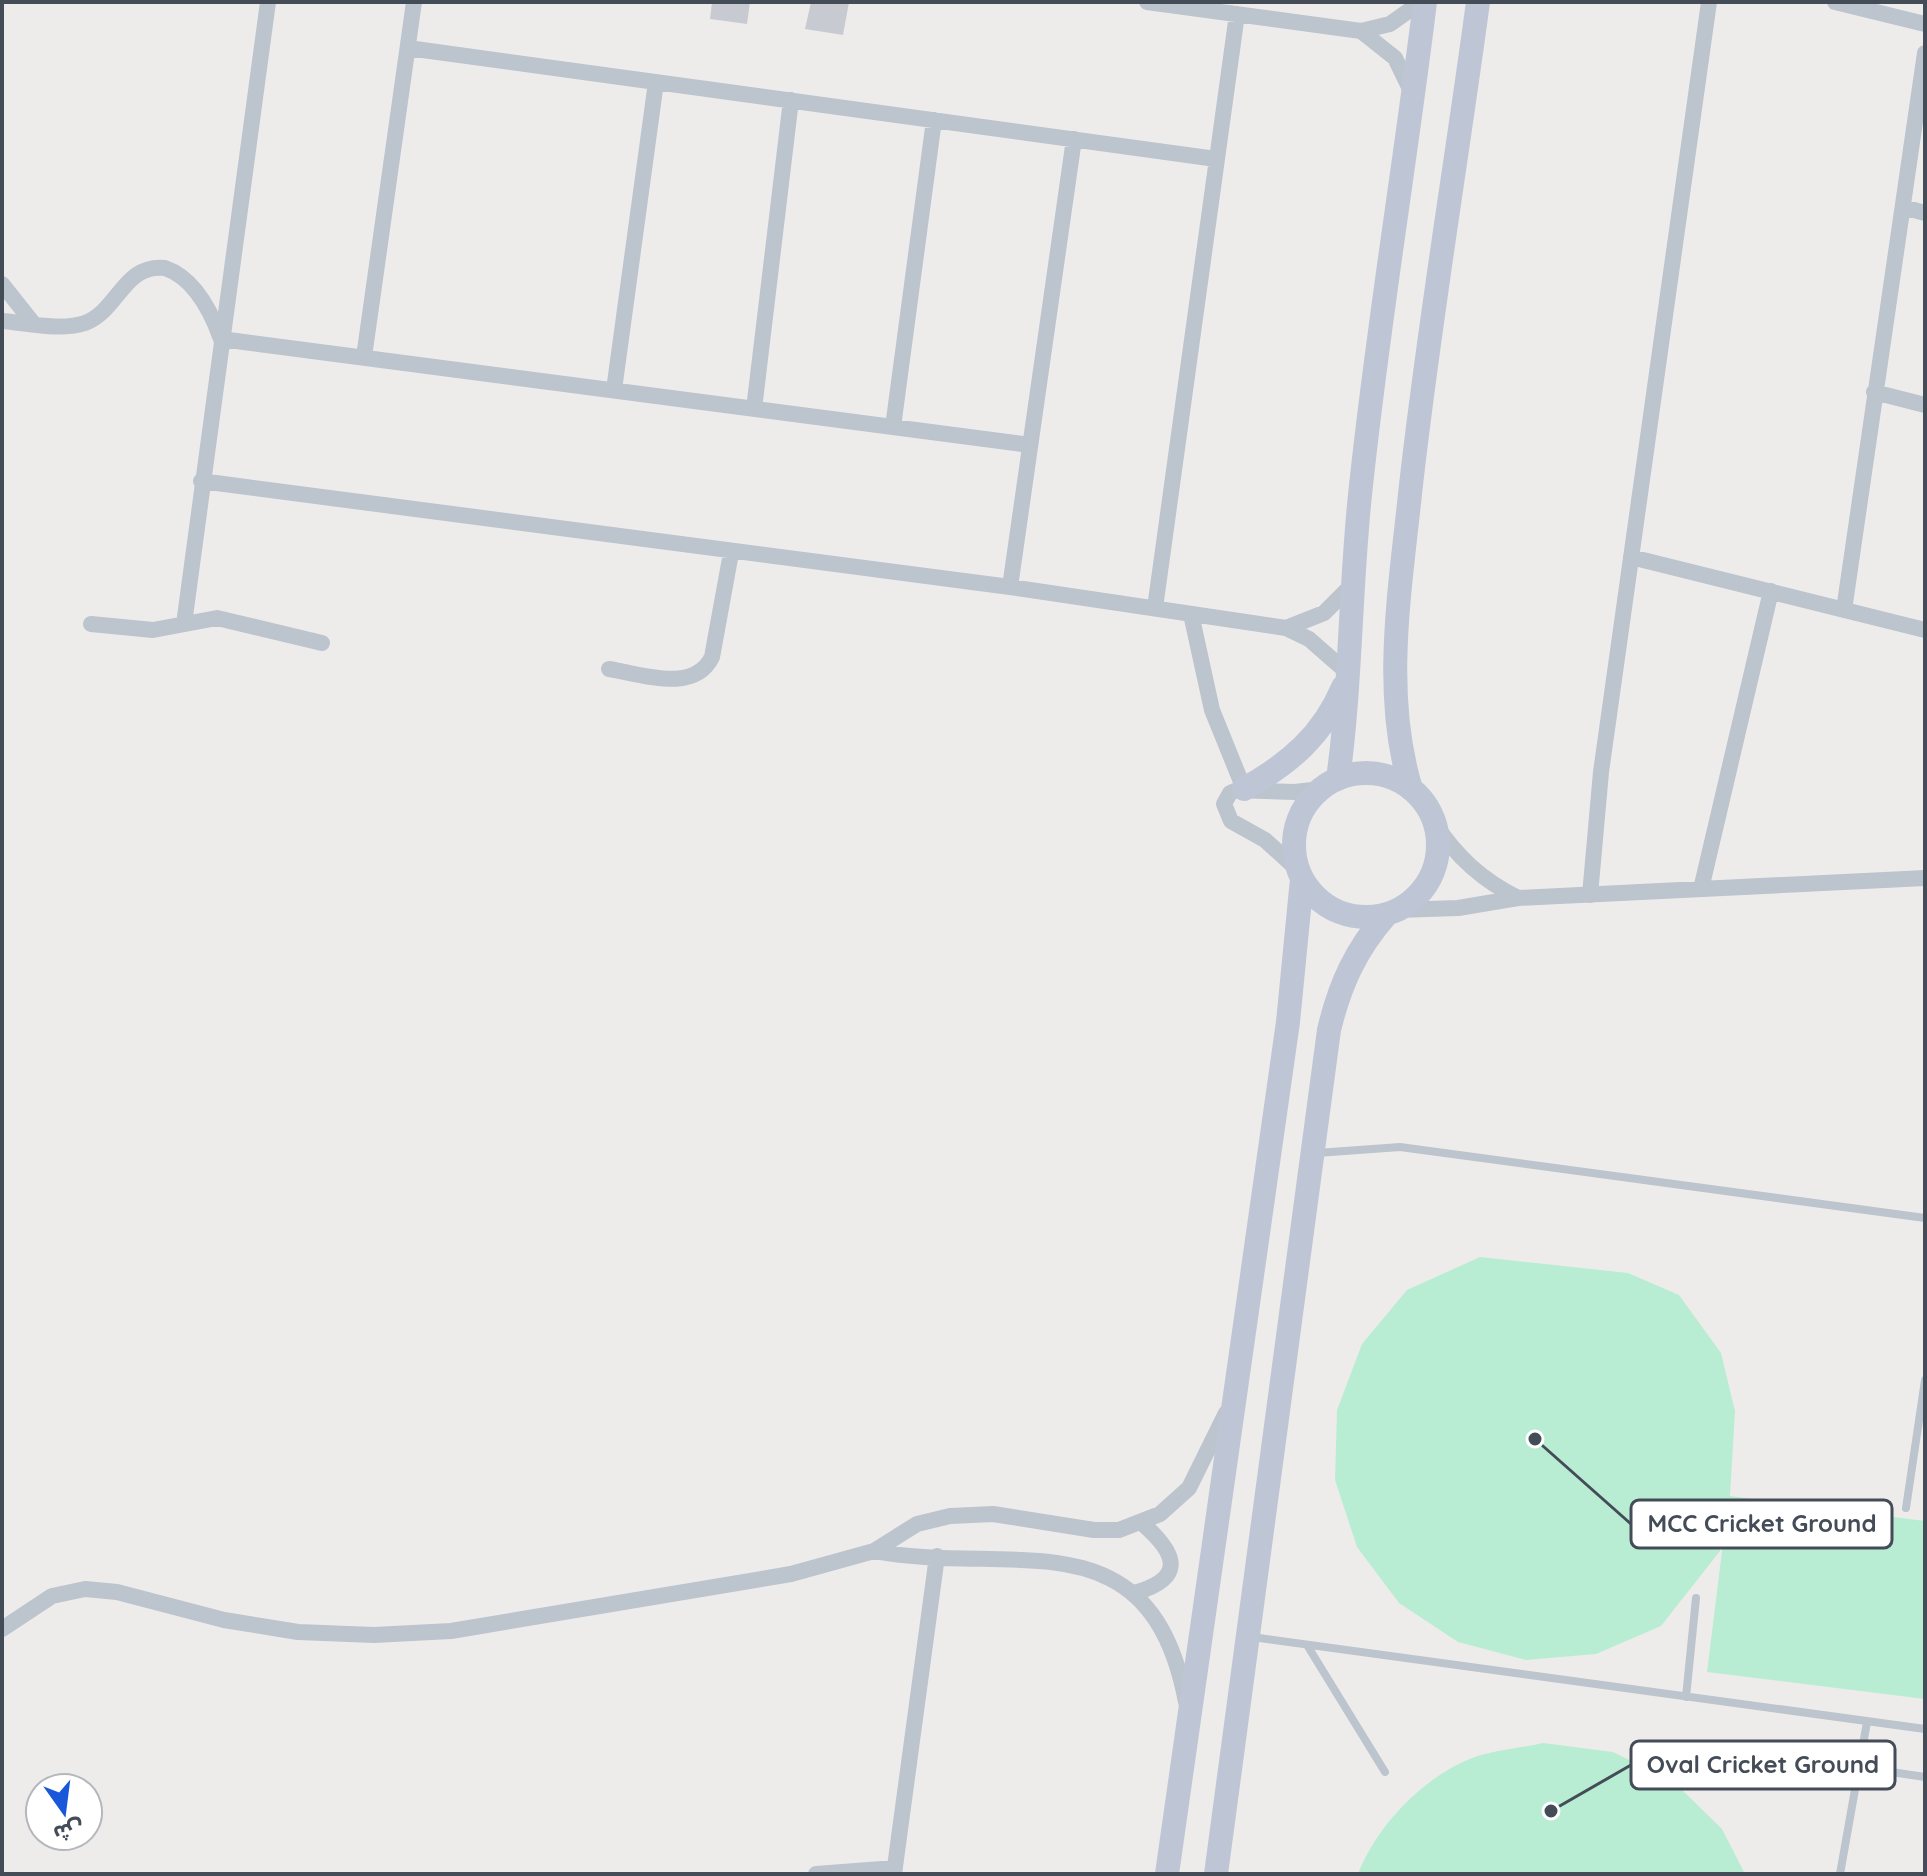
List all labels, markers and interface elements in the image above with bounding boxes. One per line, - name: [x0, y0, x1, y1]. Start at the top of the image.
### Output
- callout: MCC Cricket Ground: [1631, 1500, 1892, 1548]
- text: MCC Cricket Ground: [1648, 1508, 1876, 1538]
- callout: Oval Cricket Ground: [1631, 1741, 1895, 1789]
- text: Oval Cricket Ground: [1647, 1749, 1879, 1779]
- north arrow: [24, 1772, 104, 1852]
- text: ش: [51, 1814, 87, 1849]

